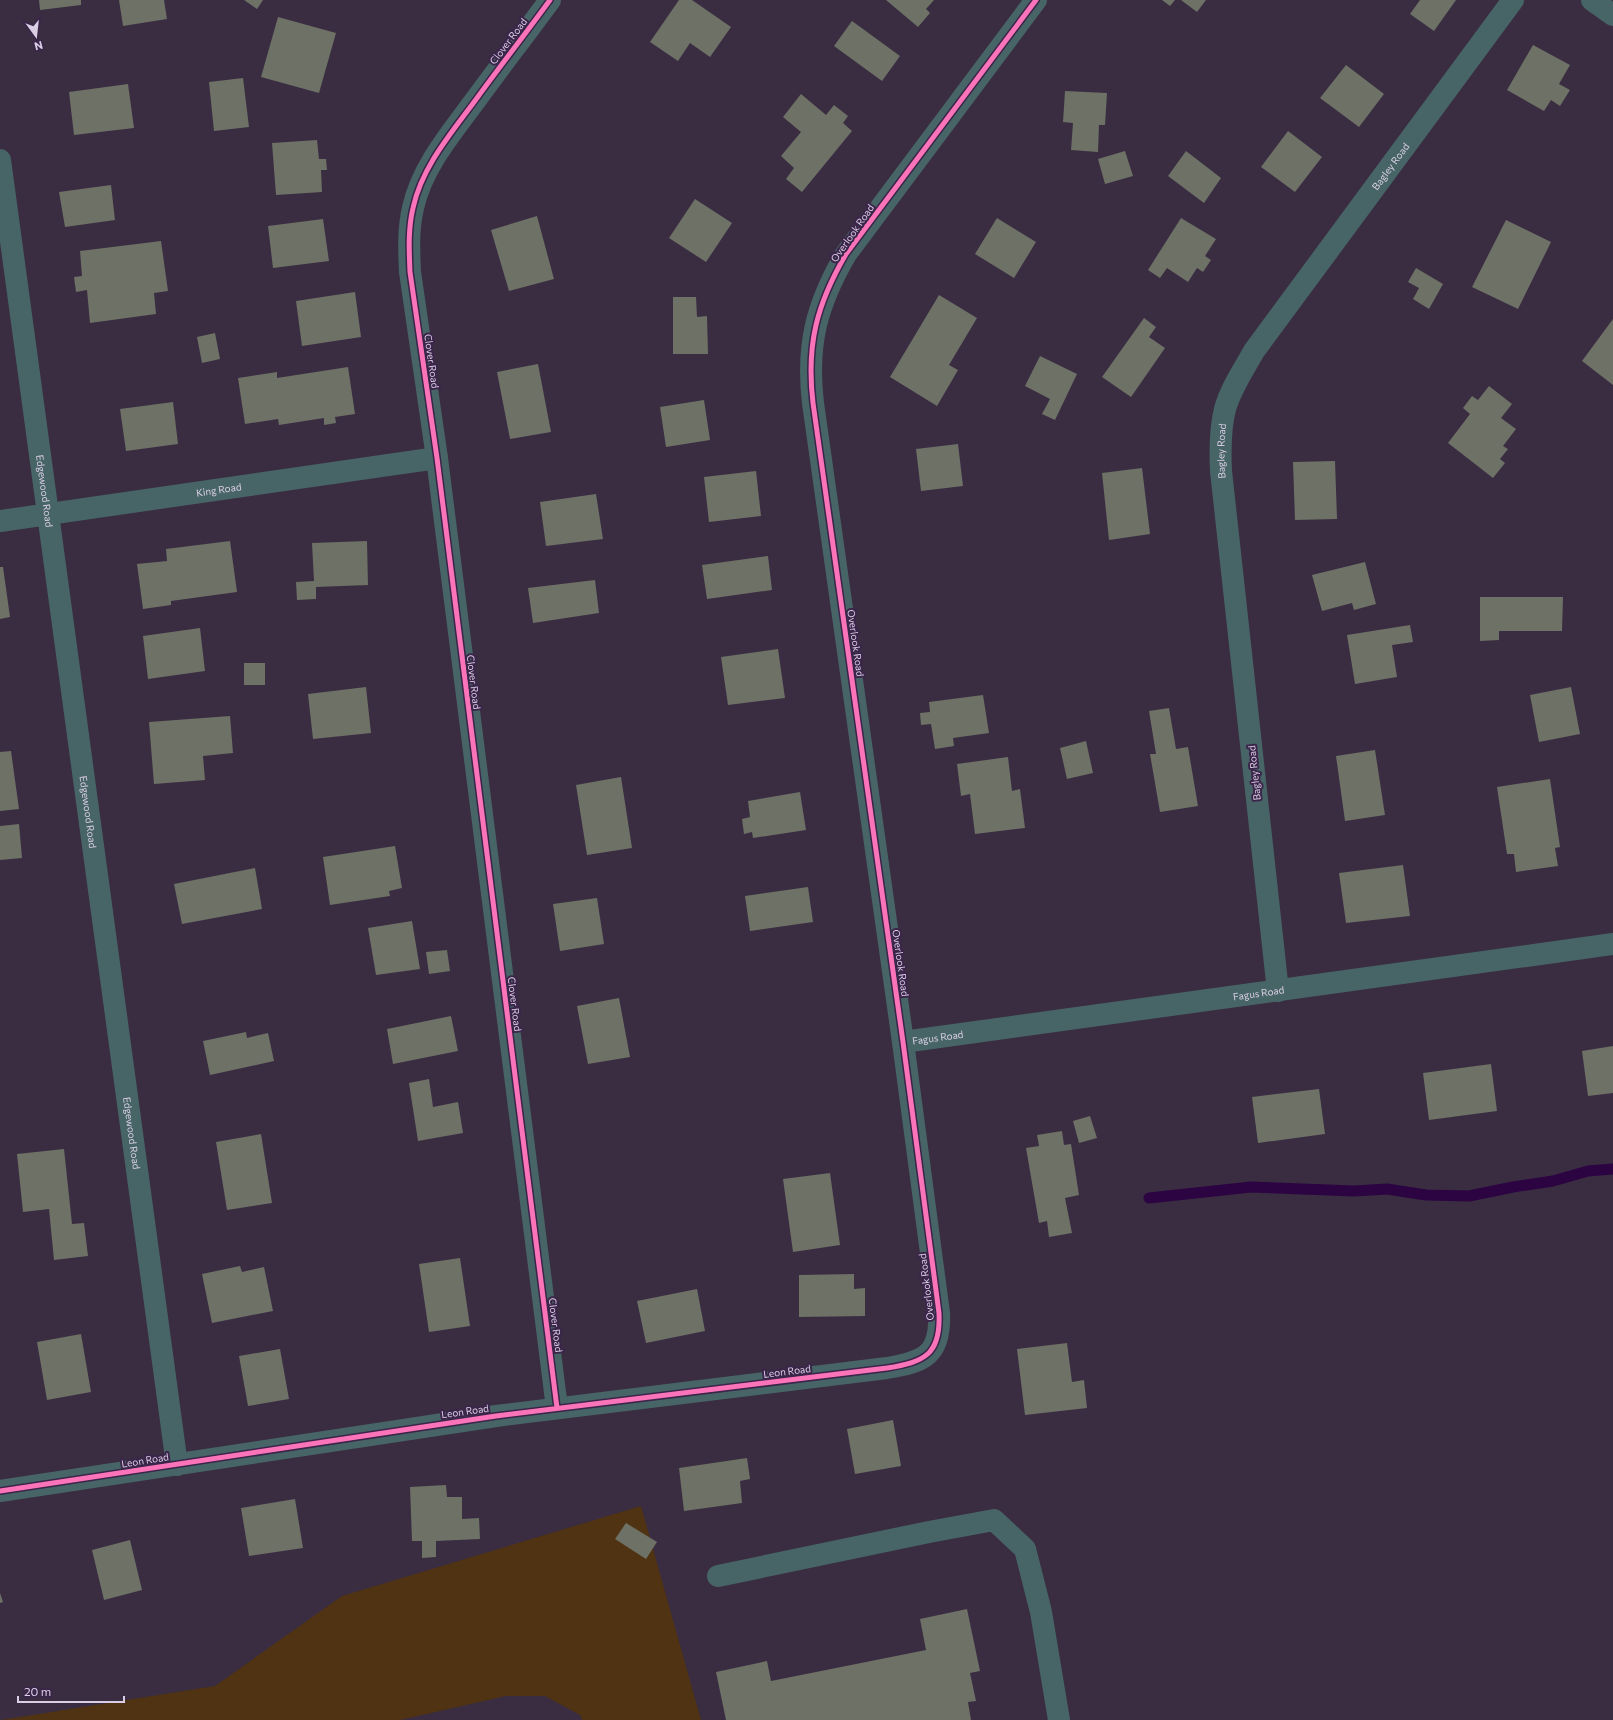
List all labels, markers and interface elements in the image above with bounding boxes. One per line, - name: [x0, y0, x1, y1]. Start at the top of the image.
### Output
- street label: Clover Road: [487, 15, 529, 66]
- north arrow: [16, 16, 56, 56]
- text: N: [33, 39, 44, 53]
- street label: Bagley Road: [1369, 140, 1412, 192]
- street label: Overlook Road: [828, 202, 876, 264]
- street label: Clover Road: [422, 333, 442, 389]
- street label: Bagley Road: [1214, 423, 1228, 479]
- street label: Edgewood Road: [34, 454, 56, 528]
- street label: King Road: [195, 480, 242, 499]
- street label: Overlook Road: [845, 609, 867, 678]
- street label: Clover Road: [465, 654, 483, 710]
- street label: Bagley Road: [1245, 745, 1263, 801]
- street label: Edgewood Road: [78, 775, 99, 849]
- street label: Overlook Road: [890, 929, 912, 998]
- street label: Clover Road: [506, 976, 524, 1032]
- street label: Fagus Road: [1232, 983, 1285, 1002]
- street label: Fagus Road: [911, 1028, 964, 1047]
- street label: Edgewood Road: [121, 1096, 143, 1170]
- street label: Overlook Road: [916, 1253, 936, 1321]
- street label: Clover Road: [547, 1297, 565, 1353]
- street label: Leon Road: [762, 1362, 812, 1380]
- street label: Leon Road: [440, 1402, 490, 1420]
- street label: Leon Road: [120, 1450, 170, 1470]
- scale bar: [18, 1678, 124, 1704]
- text: 20 m: [24, 1684, 51, 1698]

